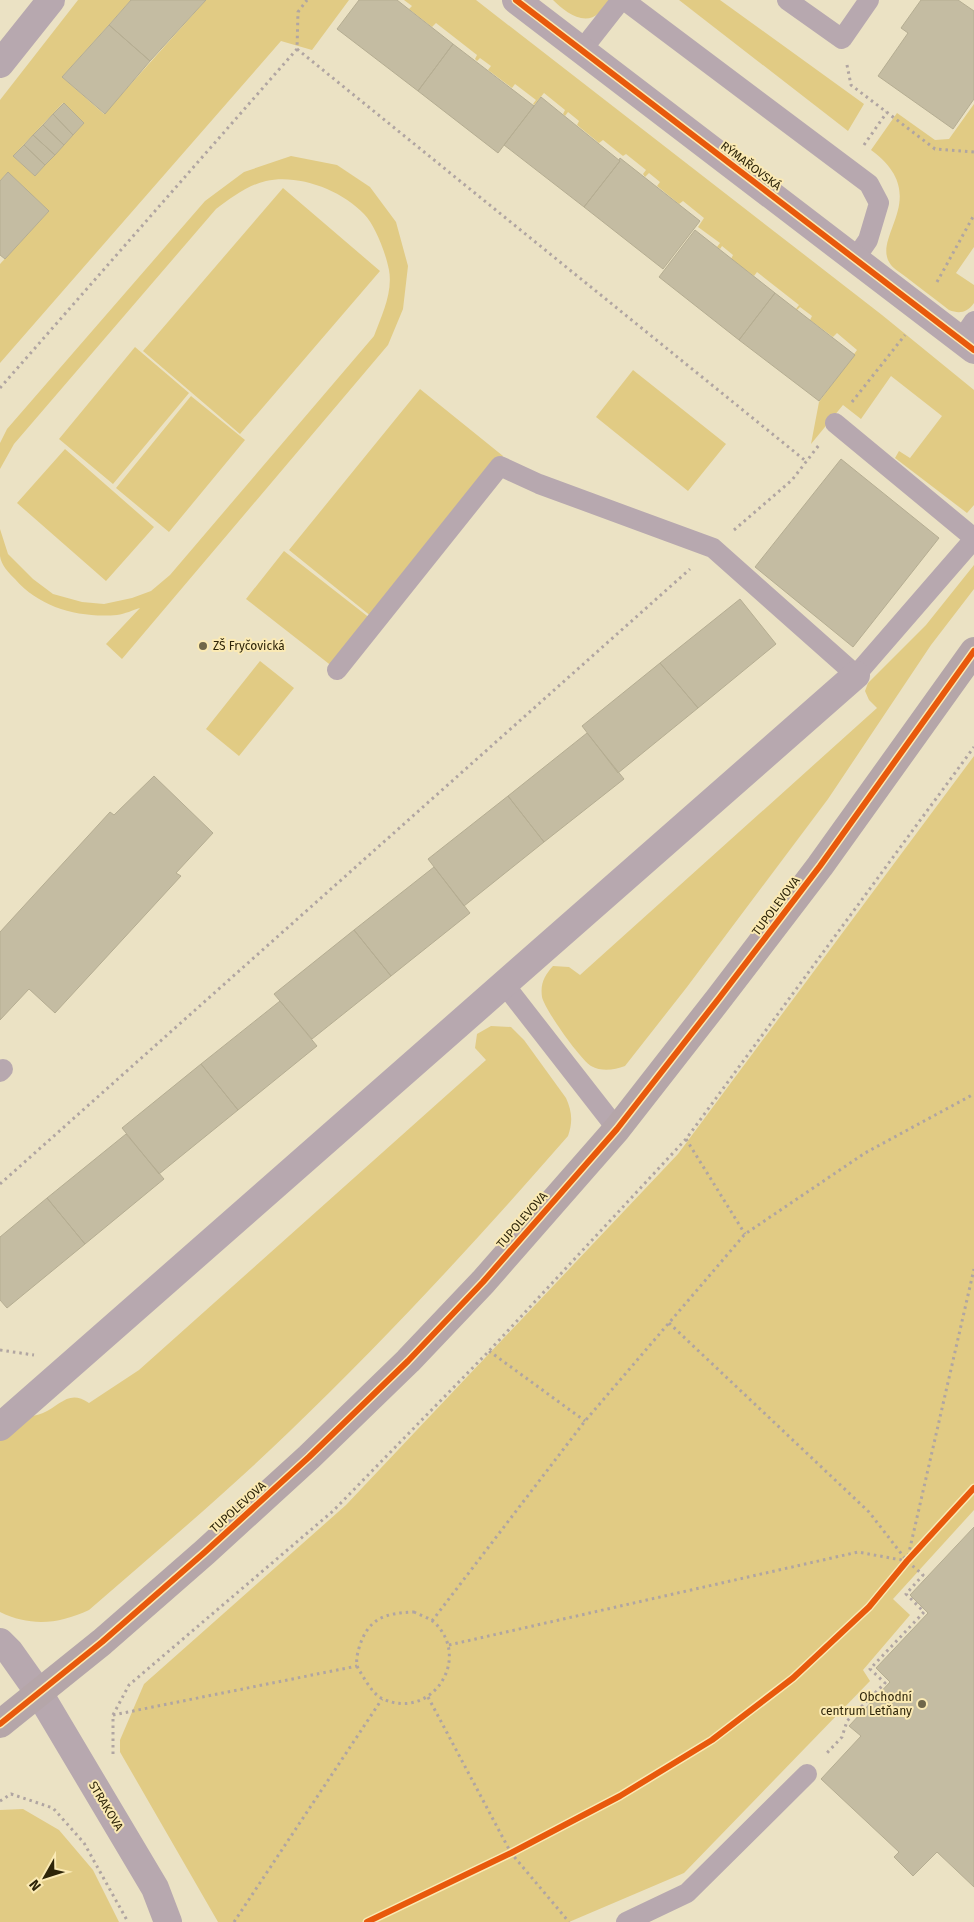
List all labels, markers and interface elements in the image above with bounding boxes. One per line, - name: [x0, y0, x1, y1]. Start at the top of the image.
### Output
- street label: RÝMAŘOVSKÁ: [718, 138, 785, 193]
- place label: ZŠ Fryčovická: [213, 638, 285, 653]
- marker: ZŠ Fryčovická: [197, 640, 209, 652]
- street label: TUPOLEVOVA: [749, 874, 803, 938]
- street label: TUPOLEVOVA: [494, 1189, 550, 1251]
- street label: TUPOLEVOVA: [207, 1478, 269, 1536]
- place label: Obchodní centrum Letňany: [821, 1690, 913, 1718]
- marker: Obchodní centrum Letňany: [916, 1698, 928, 1710]
- street label: STRAKOVA: [86, 1779, 126, 1833]
- north arrow: [20, 1852, 70, 1902]
- text: N: [26, 1876, 45, 1894]

